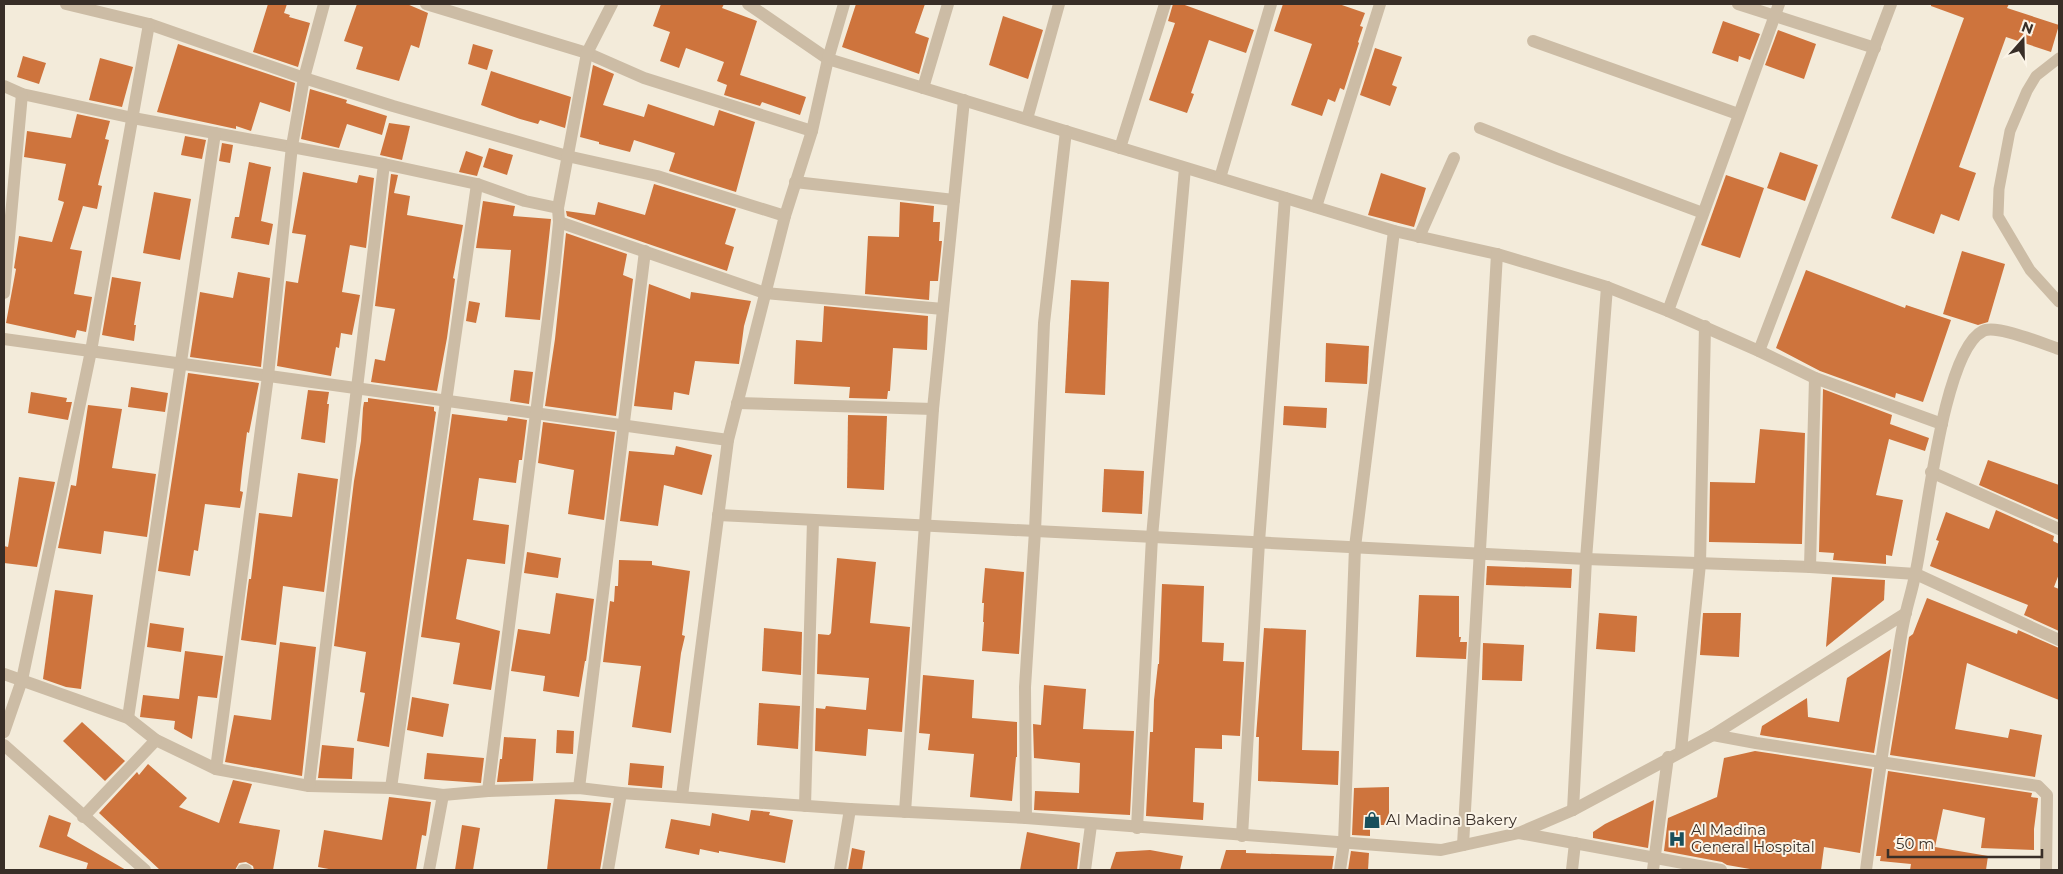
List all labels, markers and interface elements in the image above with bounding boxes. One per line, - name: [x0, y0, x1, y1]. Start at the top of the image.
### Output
- north arrow: [1998, 15, 2048, 65]
- text: N: [2019, 17, 2036, 38]
- shop icon: Al Madina Bakery: [1362, 810, 1382, 830]
- place label: Al Madina Bakery: [1386, 810, 1518, 829]
- place label: Al Madina General Hospital: [1691, 820, 1815, 856]
- scale bar: [1888, 826, 2042, 858]
- hospital icon: Al Madina General Hospital: [1667, 829, 1687, 849]
- text: 50 m: [1896, 834, 1934, 853]

